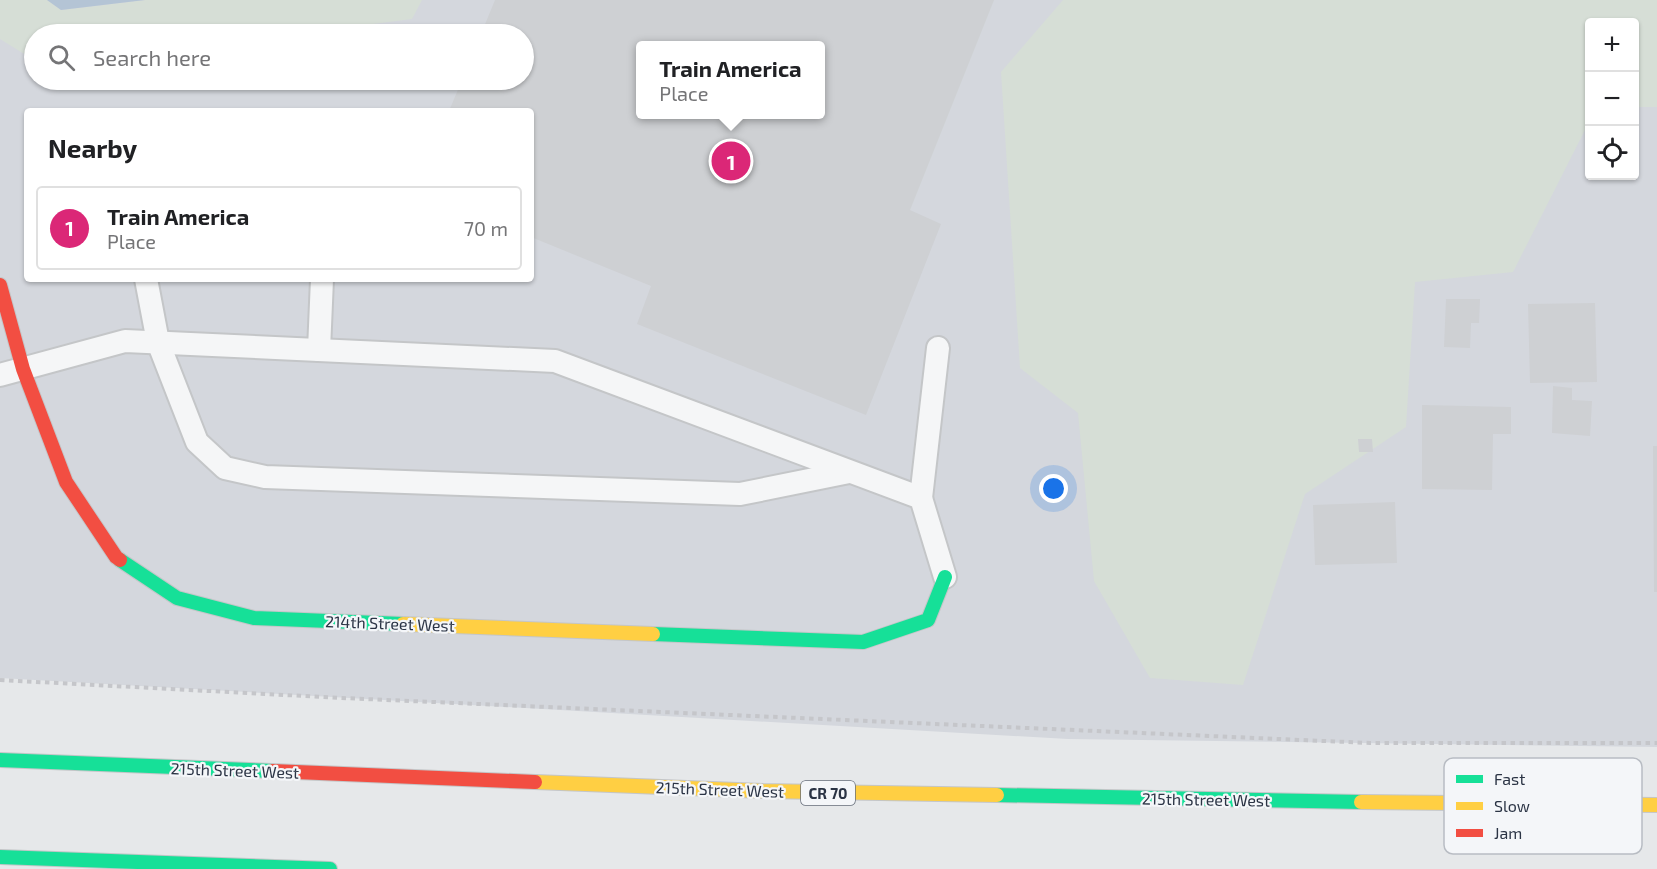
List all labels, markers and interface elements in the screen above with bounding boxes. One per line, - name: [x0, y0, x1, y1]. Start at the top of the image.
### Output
- map controls: [1585, 18, 1639, 180]
- button: +: [1585, 18, 1639, 72]
- search box: [24, 24, 534, 90]
- icon: search: [45, 41, 78, 74]
- popup: [636, 41, 825, 119]
- text: Search here: [93, 44, 211, 70]
- text: Train America: [659, 55, 802, 81]
- button: −: [1585, 72, 1639, 126]
- text: Place: [659, 81, 708, 105]
- button: locate: [1585, 126, 1639, 180]
- text: Nearby: [48, 132, 137, 163]
- pin: 1: [712, 138, 750, 184]
- text: Train America: [107, 203, 249, 229]
- text: 1: [65, 216, 74, 240]
- text: 70 m: [464, 216, 508, 240]
- text: Place: [107, 229, 156, 253]
- your location: [1039, 474, 1068, 503]
- street label: 214th Street West: [325, 611, 455, 635]
- street label: 215th Street West: [170, 758, 300, 782]
- legend: [1444, 758, 1642, 854]
- text: Fast: [1494, 769, 1525, 788]
- street label: 215th Street West: [655, 777, 785, 801]
- road number: CR 70: [801, 781, 855, 805]
- street label: 215th Street West: [1142, 788, 1270, 810]
- text: Slow: [1494, 796, 1530, 815]
- text: Jam: [1494, 823, 1522, 842]

